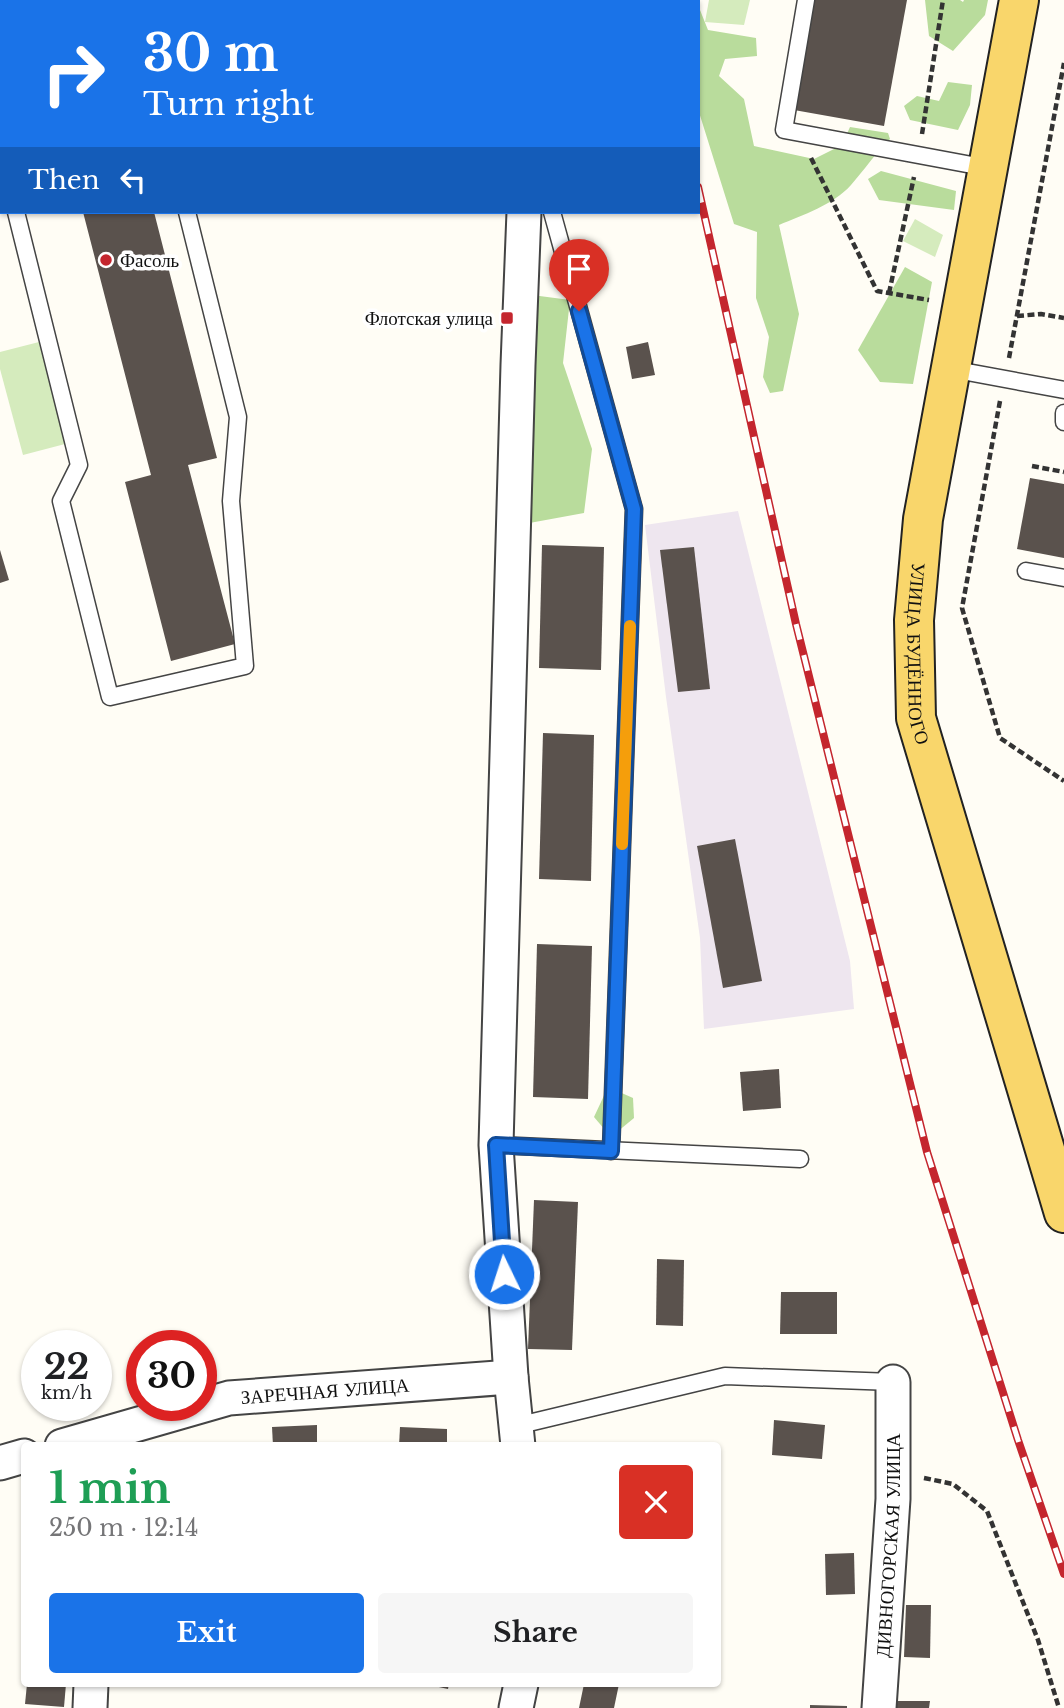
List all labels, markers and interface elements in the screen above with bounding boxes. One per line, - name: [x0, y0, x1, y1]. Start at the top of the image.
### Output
- text: 30 m: [143, 23, 278, 84]
- icon: right: [28, 28, 119, 119]
- text: Turn right: [143, 84, 314, 124]
- icon: left: [114, 161, 152, 199]
- text: Then: [28, 164, 100, 196]
- pin: [549, 239, 609, 311]
- place label: Фасоль: [120, 249, 180, 272]
- icon: arrive: [560, 250, 598, 288]
- marker: Фасоль: [98, 252, 114, 268]
- place label: Флотская улица: [365, 307, 494, 330]
- marker: Флотская улица: [499, 310, 515, 326]
- street label: УЛИЦА БУДЁННОГО: [902, 562, 934, 747]
- position arrow: [467, 1237, 541, 1311]
- speed limit sign: 30: [126, 1330, 217, 1421]
- text: 22: [44, 1345, 89, 1388]
- street label: ЗАРЕЧНАЯ УЛИЦА: [240, 1374, 410, 1409]
- text: km/h: [41, 1382, 92, 1404]
- street label: ДИВНОГОРСКАЯ УЛИЦА: [871, 1433, 905, 1658]
- text: 1 min: [49, 1462, 171, 1514]
- button: close: [619, 1465, 693, 1539]
- text: 250 m · 12:14: [49, 1514, 198, 1542]
- button: Exit: [49, 1593, 364, 1673]
- button: Share: [378, 1593, 693, 1673]

